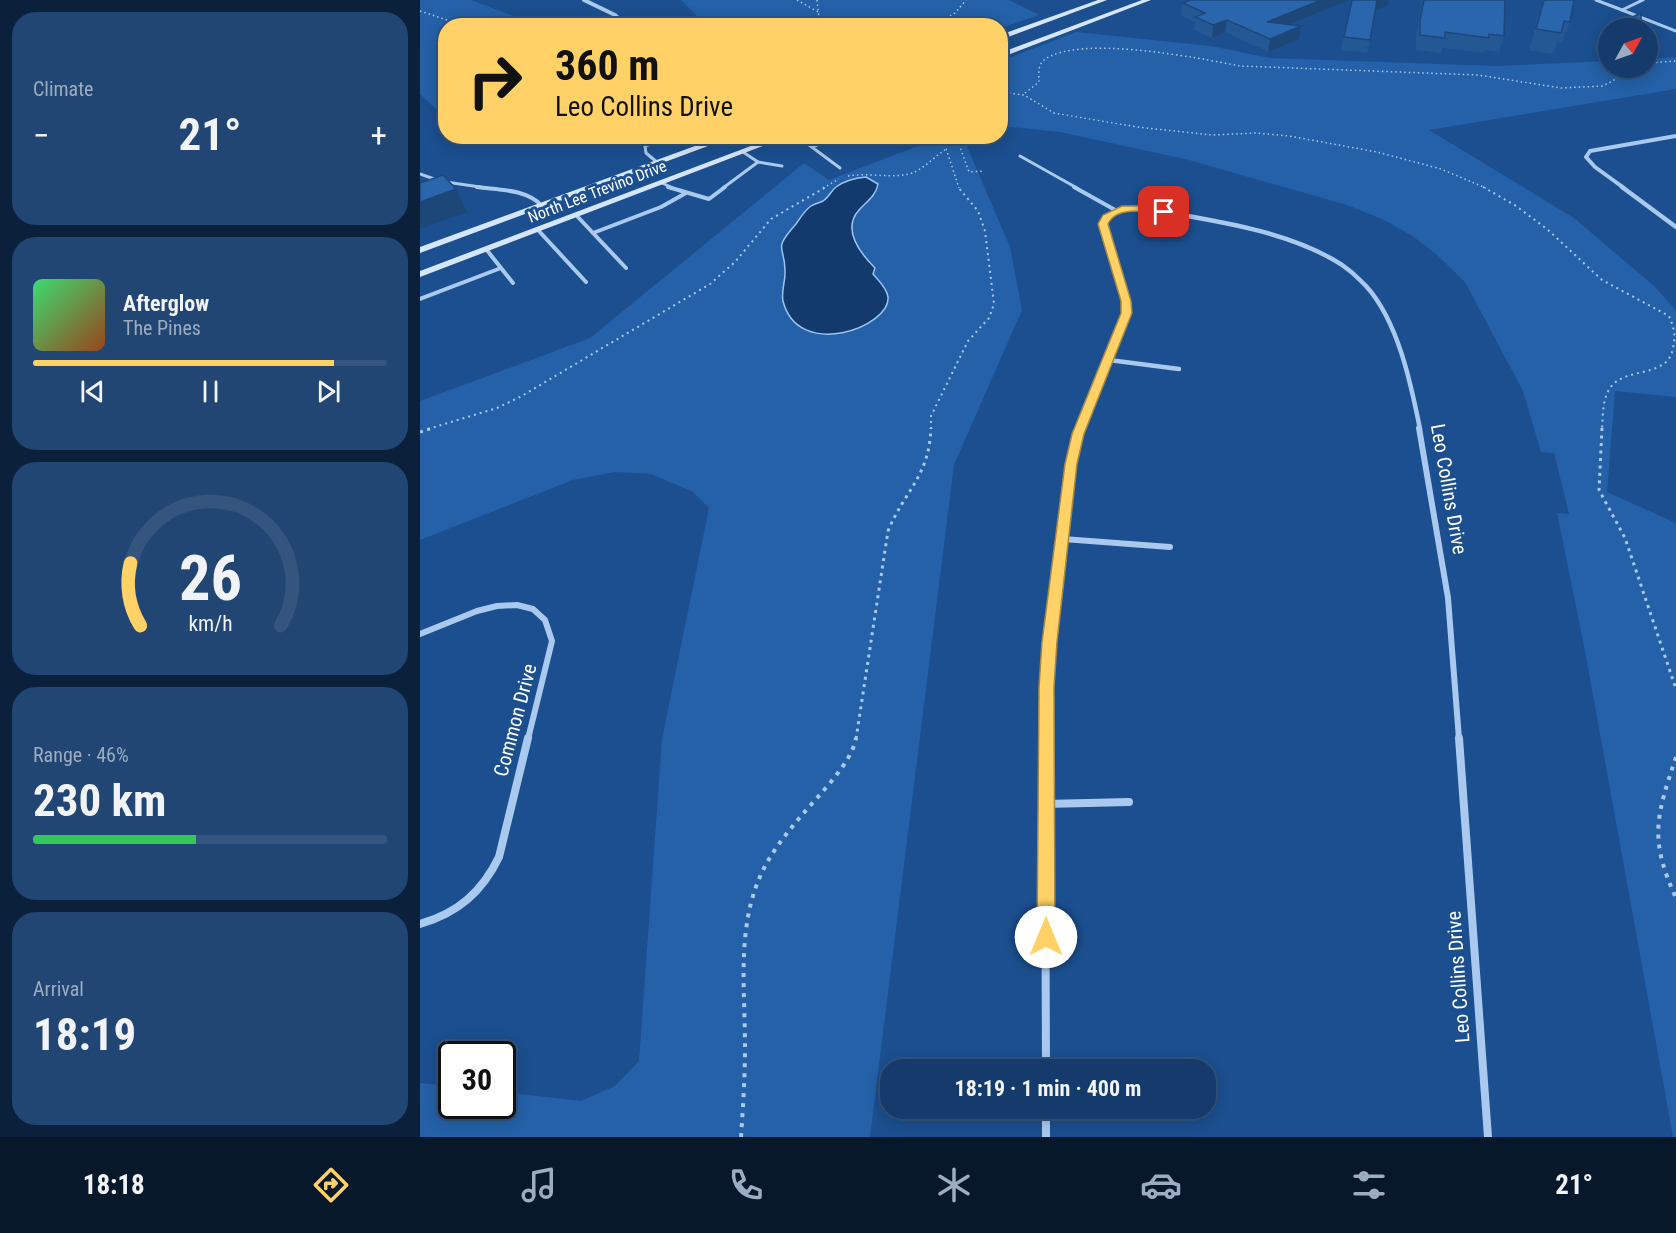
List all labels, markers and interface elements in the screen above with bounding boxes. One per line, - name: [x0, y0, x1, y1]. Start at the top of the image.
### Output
- north arrow: [1598, 18, 1658, 78]
- map controls: [1598, 18, 1658, 78]
- text: 360 m: [555, 41, 660, 90]
- icon: right: [456, 42, 534, 120]
- text: Climate: [33, 77, 93, 101]
- text: Leo Collins Drive: [555, 91, 733, 123]
- text: 21°: [179, 108, 242, 161]
- text: −: [33, 116, 50, 155]
- text: +: [371, 116, 387, 155]
- street label: North Lee Trevino Drive: [525, 156, 669, 227]
- pin: [1138, 186, 1189, 237]
- icon: arrive: [1147, 195, 1180, 228]
- text: Afterglow: [123, 291, 209, 316]
- text: The Pines: [123, 316, 201, 340]
- icon: previous: [76, 375, 109, 408]
- icon: pause: [194, 375, 227, 408]
- icon: next: [312, 375, 345, 408]
- street label: Leo Collins Drive: [1426, 422, 1472, 556]
- text: 26: [178, 542, 242, 615]
- text: km/h: [188, 611, 232, 636]
- street label: Common Drive: [488, 661, 542, 779]
- text: Range · 46%: [33, 743, 129, 767]
- text: 230 km: [33, 774, 166, 827]
- position arrow: [1014, 905, 1078, 969]
- street label: Leo Collins Drive: [1441, 910, 1475, 1044]
- text: Arrival: [33, 977, 84, 1001]
- text: 18:19: [33, 1008, 136, 1061]
- speed limit sign: 30: [438, 1041, 516, 1119]
- text: 18:19 · 1 min · 400 m: [955, 1076, 1141, 1101]
- icon: directions: [310, 1164, 352, 1206]
- icon: music: [518, 1164, 560, 1206]
- icon: phone: [725, 1164, 767, 1206]
- icon: climate: [933, 1164, 975, 1206]
- icon: car: [1140, 1164, 1182, 1206]
- icon: filters: [1348, 1164, 1390, 1206]
- text: 18:18: [83, 1169, 145, 1201]
- text: 21°: [1555, 1169, 1593, 1201]

